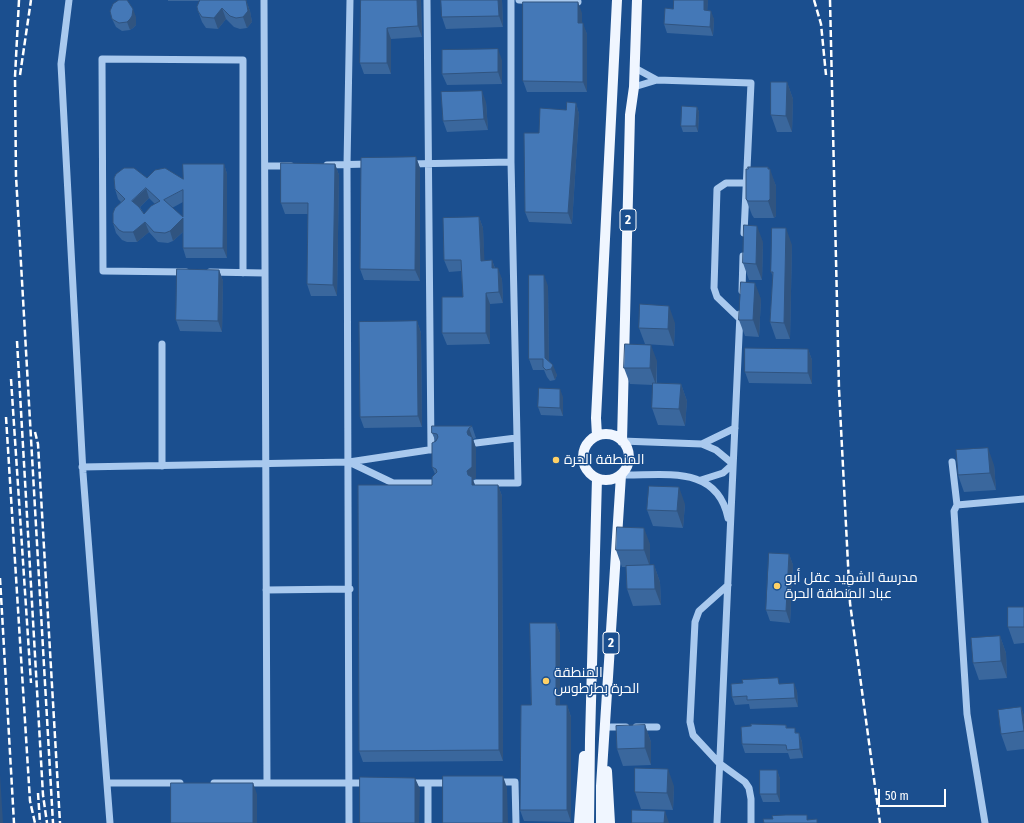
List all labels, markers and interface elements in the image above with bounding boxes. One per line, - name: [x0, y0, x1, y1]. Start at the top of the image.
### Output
- road number: 2: [620, 209, 636, 231]
- place label: المنطقة الحرة: [564, 452, 644, 468]
- marker: المنطقة الحرة: [551, 455, 561, 465]
- place label: مدرسة الشهيد عقل أبو عباد المنطقة الحرة: [785, 570, 918, 602]
- marker: مدرسة الشهيد عقل أبو عباد المنطقة الحرة: [772, 581, 782, 591]
- road number: 2: [603, 632, 619, 654]
- place label: المنطقة الحرة بطرطوس: [554, 665, 640, 698]
- marker: المنطقة الحرة بطرطوس: [541, 676, 551, 686]
- scale bar: [880, 781, 948, 807]
- text: 50 m: [885, 789, 909, 803]

